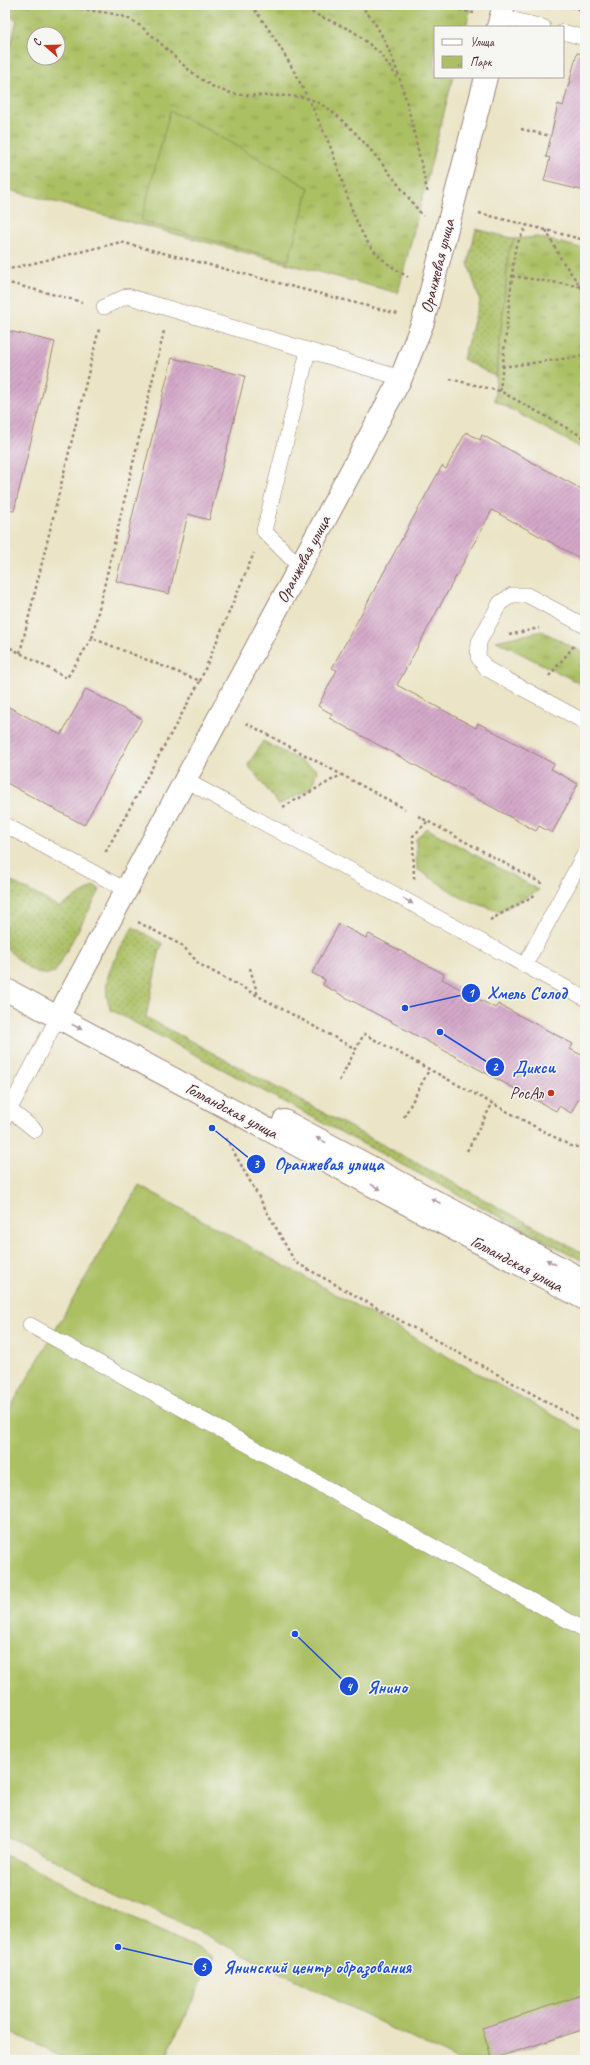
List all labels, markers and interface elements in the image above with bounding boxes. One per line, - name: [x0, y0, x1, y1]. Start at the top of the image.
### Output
- north arrow: [26, 26, 66, 66]
- legend: [434, 26, 564, 78]
- text: Улица: [470, 34, 495, 50]
- text: С: [29, 36, 45, 48]
- text: Парк: [470, 54, 493, 70]
- street label: Оранжевая улица: [416, 215, 460, 315]
- street label: Оранжевая улица: [272, 511, 336, 607]
- one-way arrow: [403, 898, 414, 904]
- callout: Хмель Солод: [461, 978, 574, 1008]
- text: Хмель Солод: [487, 982, 568, 1004]
- text: 1: [468, 985, 475, 1001]
- one-way arrow: [71, 1023, 83, 1030]
- callout: Дикси: [485, 1052, 563, 1082]
- text: Дикси: [513, 1056, 557, 1078]
- text: 2: [492, 1059, 499, 1075]
- street label: Голландская улица: [182, 1077, 283, 1144]
- place label: РосАл: [510, 1083, 544, 1104]
- marker: РосАл: [546, 1088, 556, 1098]
- one-way arrow: [315, 1137, 327, 1143]
- callout: Оранжевая улица: [246, 1149, 392, 1179]
- text: Оранжевая улица: [274, 1153, 385, 1175]
- text: 3: [253, 1156, 260, 1172]
- one-way arrow: [371, 1184, 382, 1191]
- one-way arrow: [430, 1198, 442, 1205]
- street label: Голландская улица: [467, 1230, 568, 1297]
- one-way arrow: [545, 1259, 556, 1266]
- callout: Янино: [339, 1671, 415, 1701]
- text: Янино: [367, 1676, 409, 1698]
- text: 4: [346, 1679, 353, 1695]
- callout: Янинский центр образования: [193, 1952, 421, 1982]
- text: Янинский центр образования: [223, 1956, 412, 1979]
- text: 5: [200, 1959, 207, 1975]

